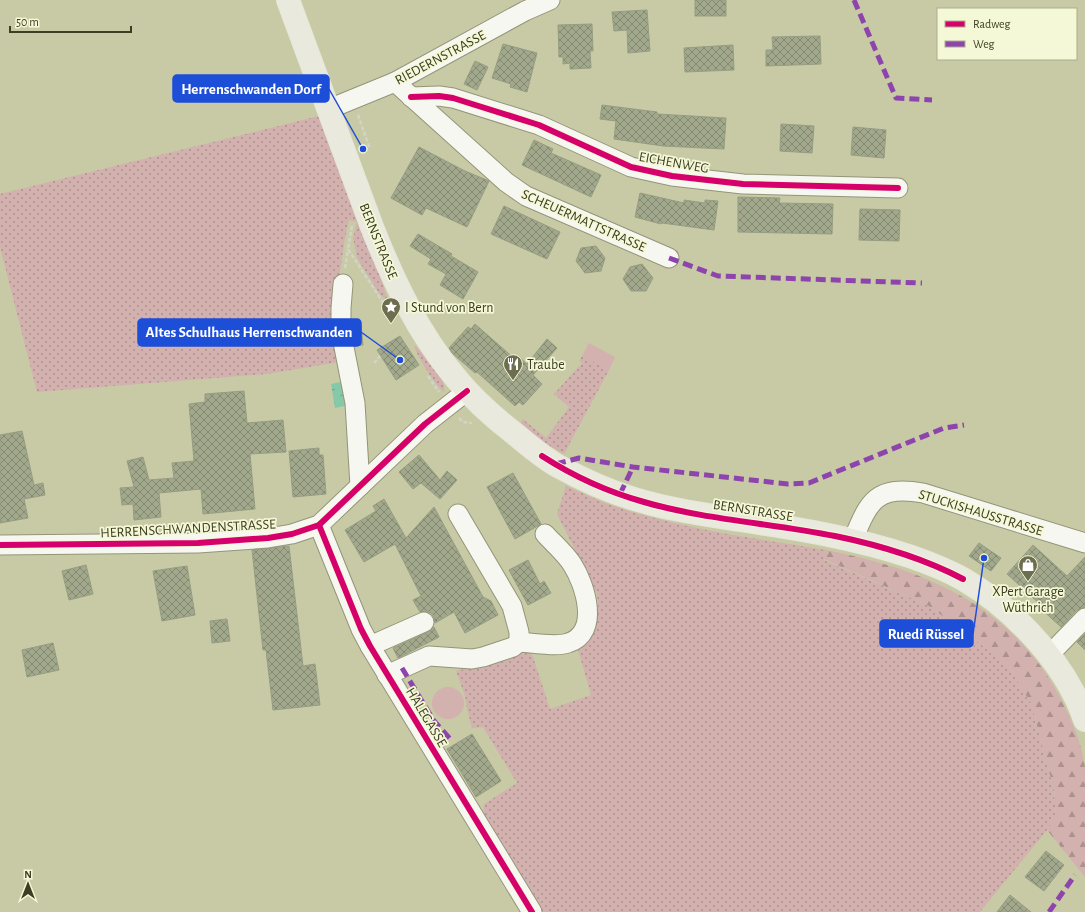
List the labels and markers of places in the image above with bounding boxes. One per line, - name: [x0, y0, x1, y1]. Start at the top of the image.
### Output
- callout: Herrenschwanden Dorf: [173, 75, 329, 102]
- place icon: I Stund von Bern: [380, 296, 402, 324]
- place label: I Stund von Bern: [405, 301, 494, 315]
- callout: Altes Schulhaus Herrenschwanden: [138, 319, 361, 346]
- restaurant icon: Traube: [502, 353, 524, 381]
- place label: Traube: [527, 358, 565, 372]
- shop icon: XPert Garage Wüthrich: [1017, 554, 1039, 582]
- place label: XPert Garage Wüthrich: [992, 585, 1064, 615]
- callout: Ruedi Rüssel: [880, 620, 973, 647]

